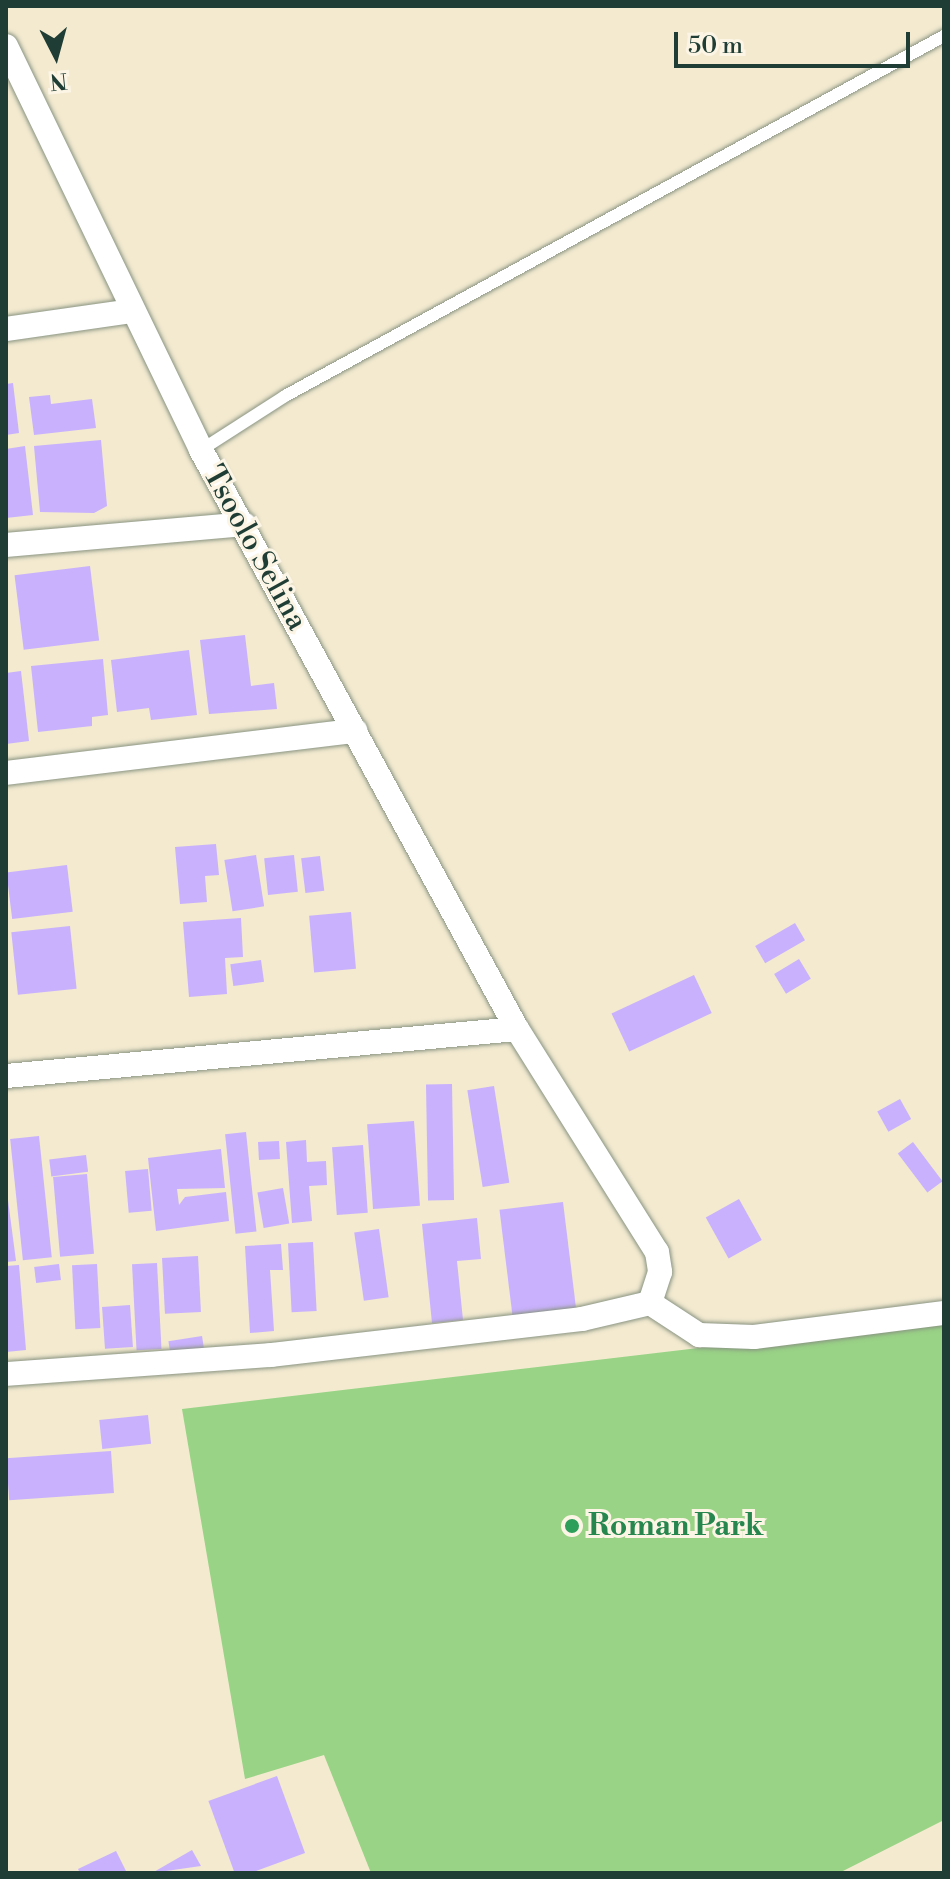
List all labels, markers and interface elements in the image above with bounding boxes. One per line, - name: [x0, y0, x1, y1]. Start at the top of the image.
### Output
- north arrow: [16, 16, 96, 96]
- scale bar: [678, 16, 914, 66]
- text: 50 m: [688, 31, 743, 61]
- text: N: [48, 66, 69, 95]
- street label: Tsoolo Selina: [195, 459, 315, 637]
- place label: Roman Park: [588, 1508, 763, 1544]
- marker: Roman Park: [563, 1517, 581, 1535]

